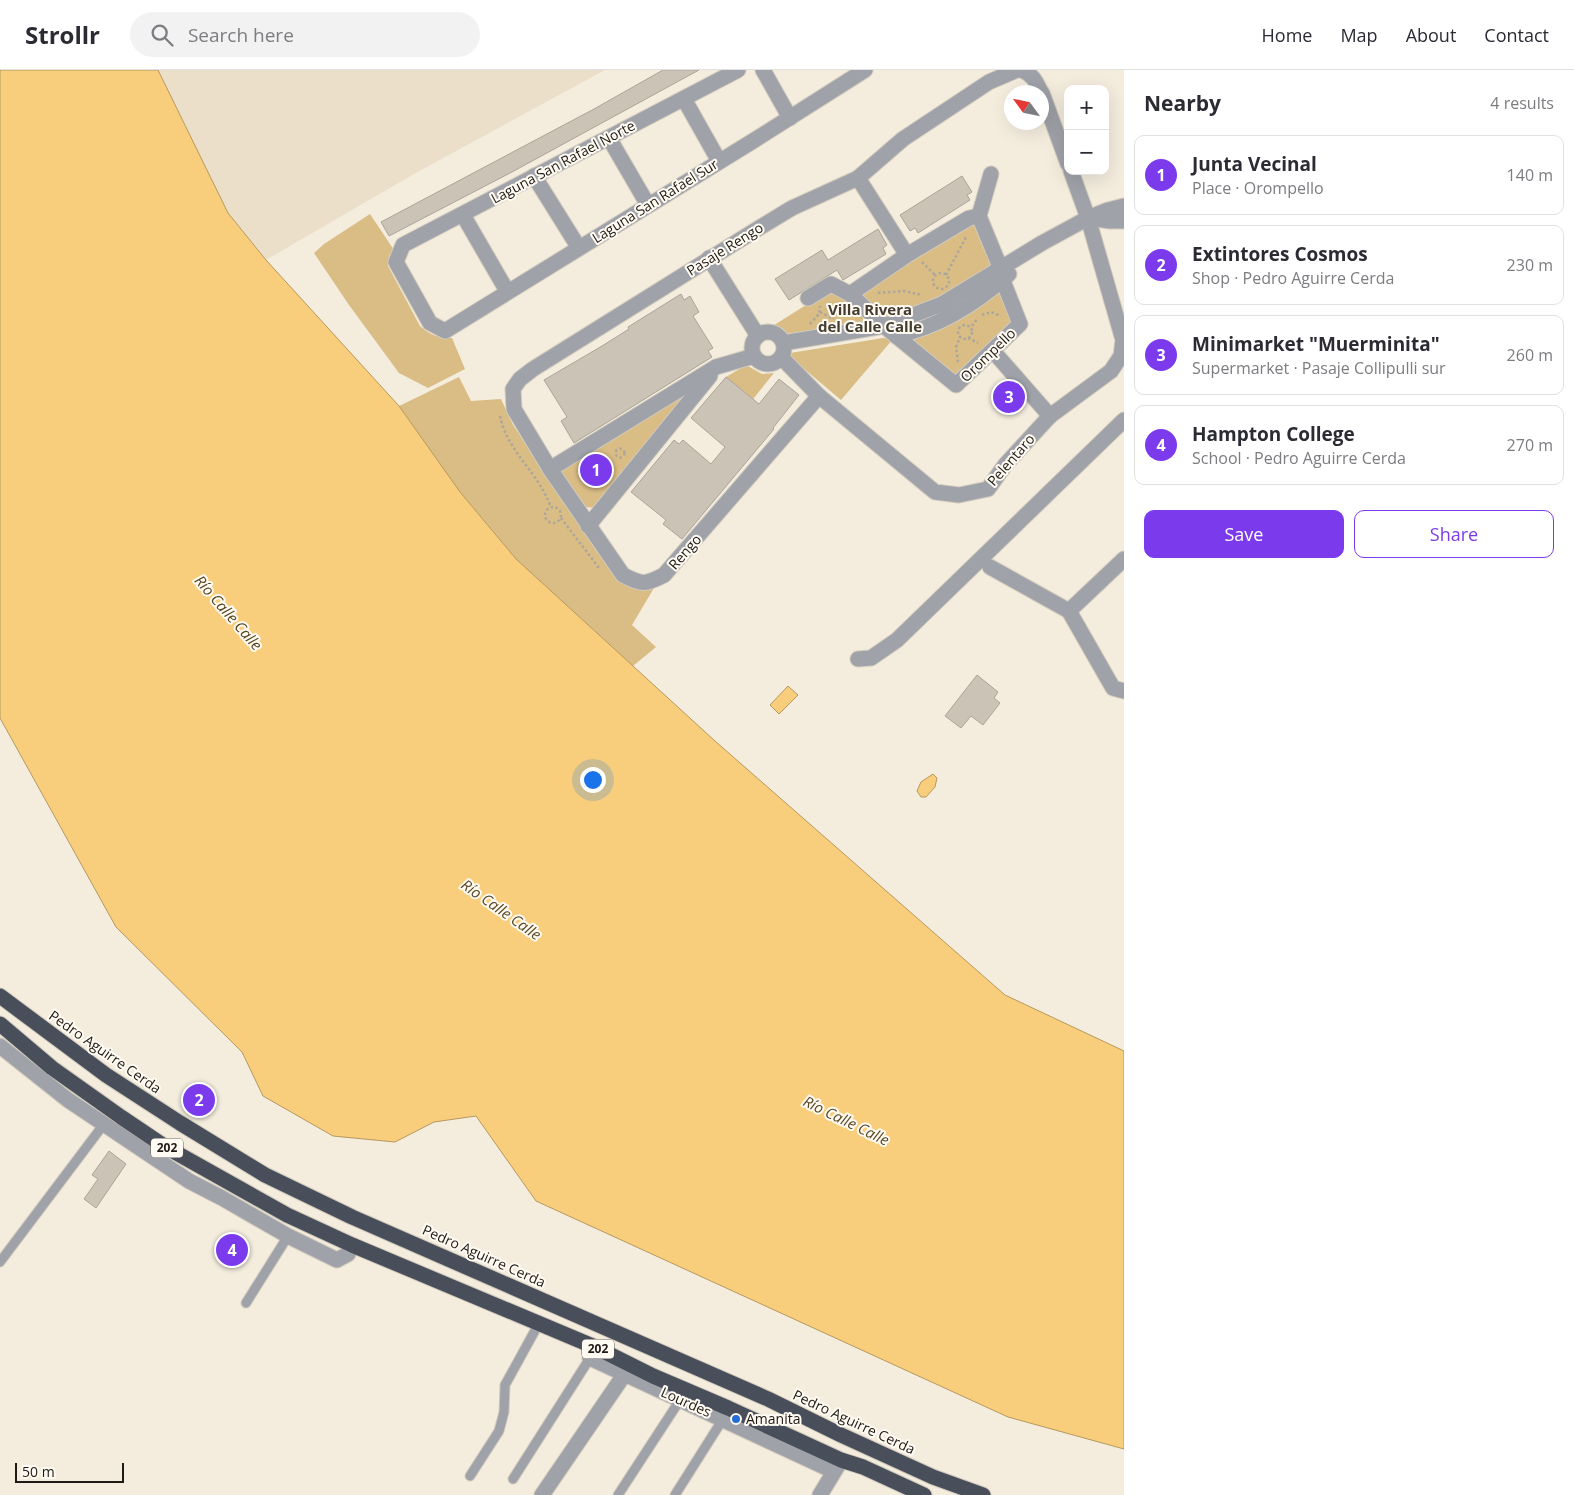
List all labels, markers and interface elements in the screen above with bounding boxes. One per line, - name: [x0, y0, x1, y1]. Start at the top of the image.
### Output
- search box: [130, 12, 480, 57]
- text: Strollr: [25, 18, 100, 51]
- icon: search: [148, 21, 176, 49]
- text: Search here: [188, 22, 294, 48]
- text: Home: [1262, 23, 1312, 47]
- text: Map: [1340, 23, 1378, 47]
- text: About: [1406, 23, 1456, 47]
- text: Contact: [1484, 23, 1549, 47]
- north arrow: [1004, 85, 1049, 130]
- map controls: [1064, 85, 1109, 175]
- button: +: [1064, 85, 1109, 130]
- text: Nearby: [1144, 89, 1221, 117]
- text: 4 results: [1490, 92, 1554, 114]
- street label: Laguna San Rafael Norte: [487, 115, 638, 208]
- button: −: [1064, 130, 1109, 175]
- text: Junta Vecinal: [1192, 151, 1317, 177]
- street label: Laguna San Rafael Sur: [588, 154, 721, 247]
- text: 1: [1156, 164, 1166, 186]
- text: 140 m: [1507, 164, 1553, 186]
- text: Place · Orompello: [1192, 177, 1324, 199]
- street label: Pasaje Rengo: [683, 218, 767, 280]
- text: Extintores Cosmos: [1192, 241, 1368, 267]
- text: 2: [1156, 254, 1166, 276]
- text: 230 m: [1507, 254, 1553, 276]
- text: Shop · Pedro Aguirre Cerda: [1192, 267, 1394, 289]
- district label: Villa Rivera del Calle Calle: [818, 299, 922, 336]
- street label: Orompello: [956, 324, 1019, 386]
- text: Minimarket "Muerminita": [1192, 331, 1440, 357]
- text: 3: [1156, 344, 1166, 366]
- text: 260 m: [1507, 344, 1553, 366]
- text: Supermarket · Pasaje Collipulli sur: [1192, 357, 1446, 379]
- pin: 3: [993, 378, 1025, 416]
- text: Hampton College: [1192, 421, 1355, 447]
- street label: Pelentaro: [983, 430, 1039, 490]
- text: 4: [1156, 434, 1166, 456]
- text: 270 m: [1507, 434, 1553, 456]
- text: School · Pedro Aguirre Cerda: [1192, 447, 1406, 469]
- pin: 1: [580, 451, 612, 489]
- button: Save: [1144, 510, 1344, 558]
- button: Share: [1354, 510, 1554, 558]
- street label: Rengo: [664, 530, 705, 573]
- water label: Río Calle Calle: [191, 571, 267, 655]
- your location: [580, 767, 606, 793]
- water label: Río Calle Calle: [458, 874, 546, 944]
- street label: Pedro Aguirre Cerda: [45, 1006, 165, 1097]
- pin: 2: [183, 1081, 215, 1119]
- water label: Río Calle Calle: [800, 1091, 893, 1150]
- road number: 202: [151, 1138, 183, 1158]
- street label: Pedro Aguirre Cerda: [420, 1220, 549, 1291]
- pin: 4: [216, 1231, 248, 1269]
- road number: 202: [582, 1340, 614, 1358]
- street label: Lourdes: [658, 1382, 715, 1421]
- street label: Pedro Aguirre Cerda: [790, 1385, 918, 1458]
- place label: Amanita: [746, 1409, 800, 1428]
- marker: Amanita: [730, 1413, 742, 1425]
- scale bar: [15, 1460, 124, 1483]
- text: 50 m: [22, 1462, 55, 1481]

